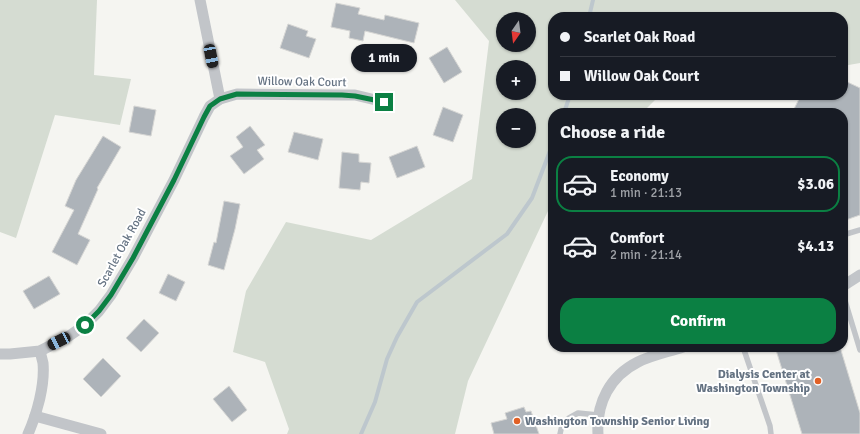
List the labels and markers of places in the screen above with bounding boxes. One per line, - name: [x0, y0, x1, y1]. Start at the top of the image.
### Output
- place label: Dialysis Center at Washington Township: [696, 367, 811, 396]
- marker: Dialysis Center at Washington Township: [813, 376, 823, 386]
- place label: Washington Township Senior Living: [525, 414, 710, 429]
- marker: Washington Township Senior Living: [512, 416, 522, 426]

